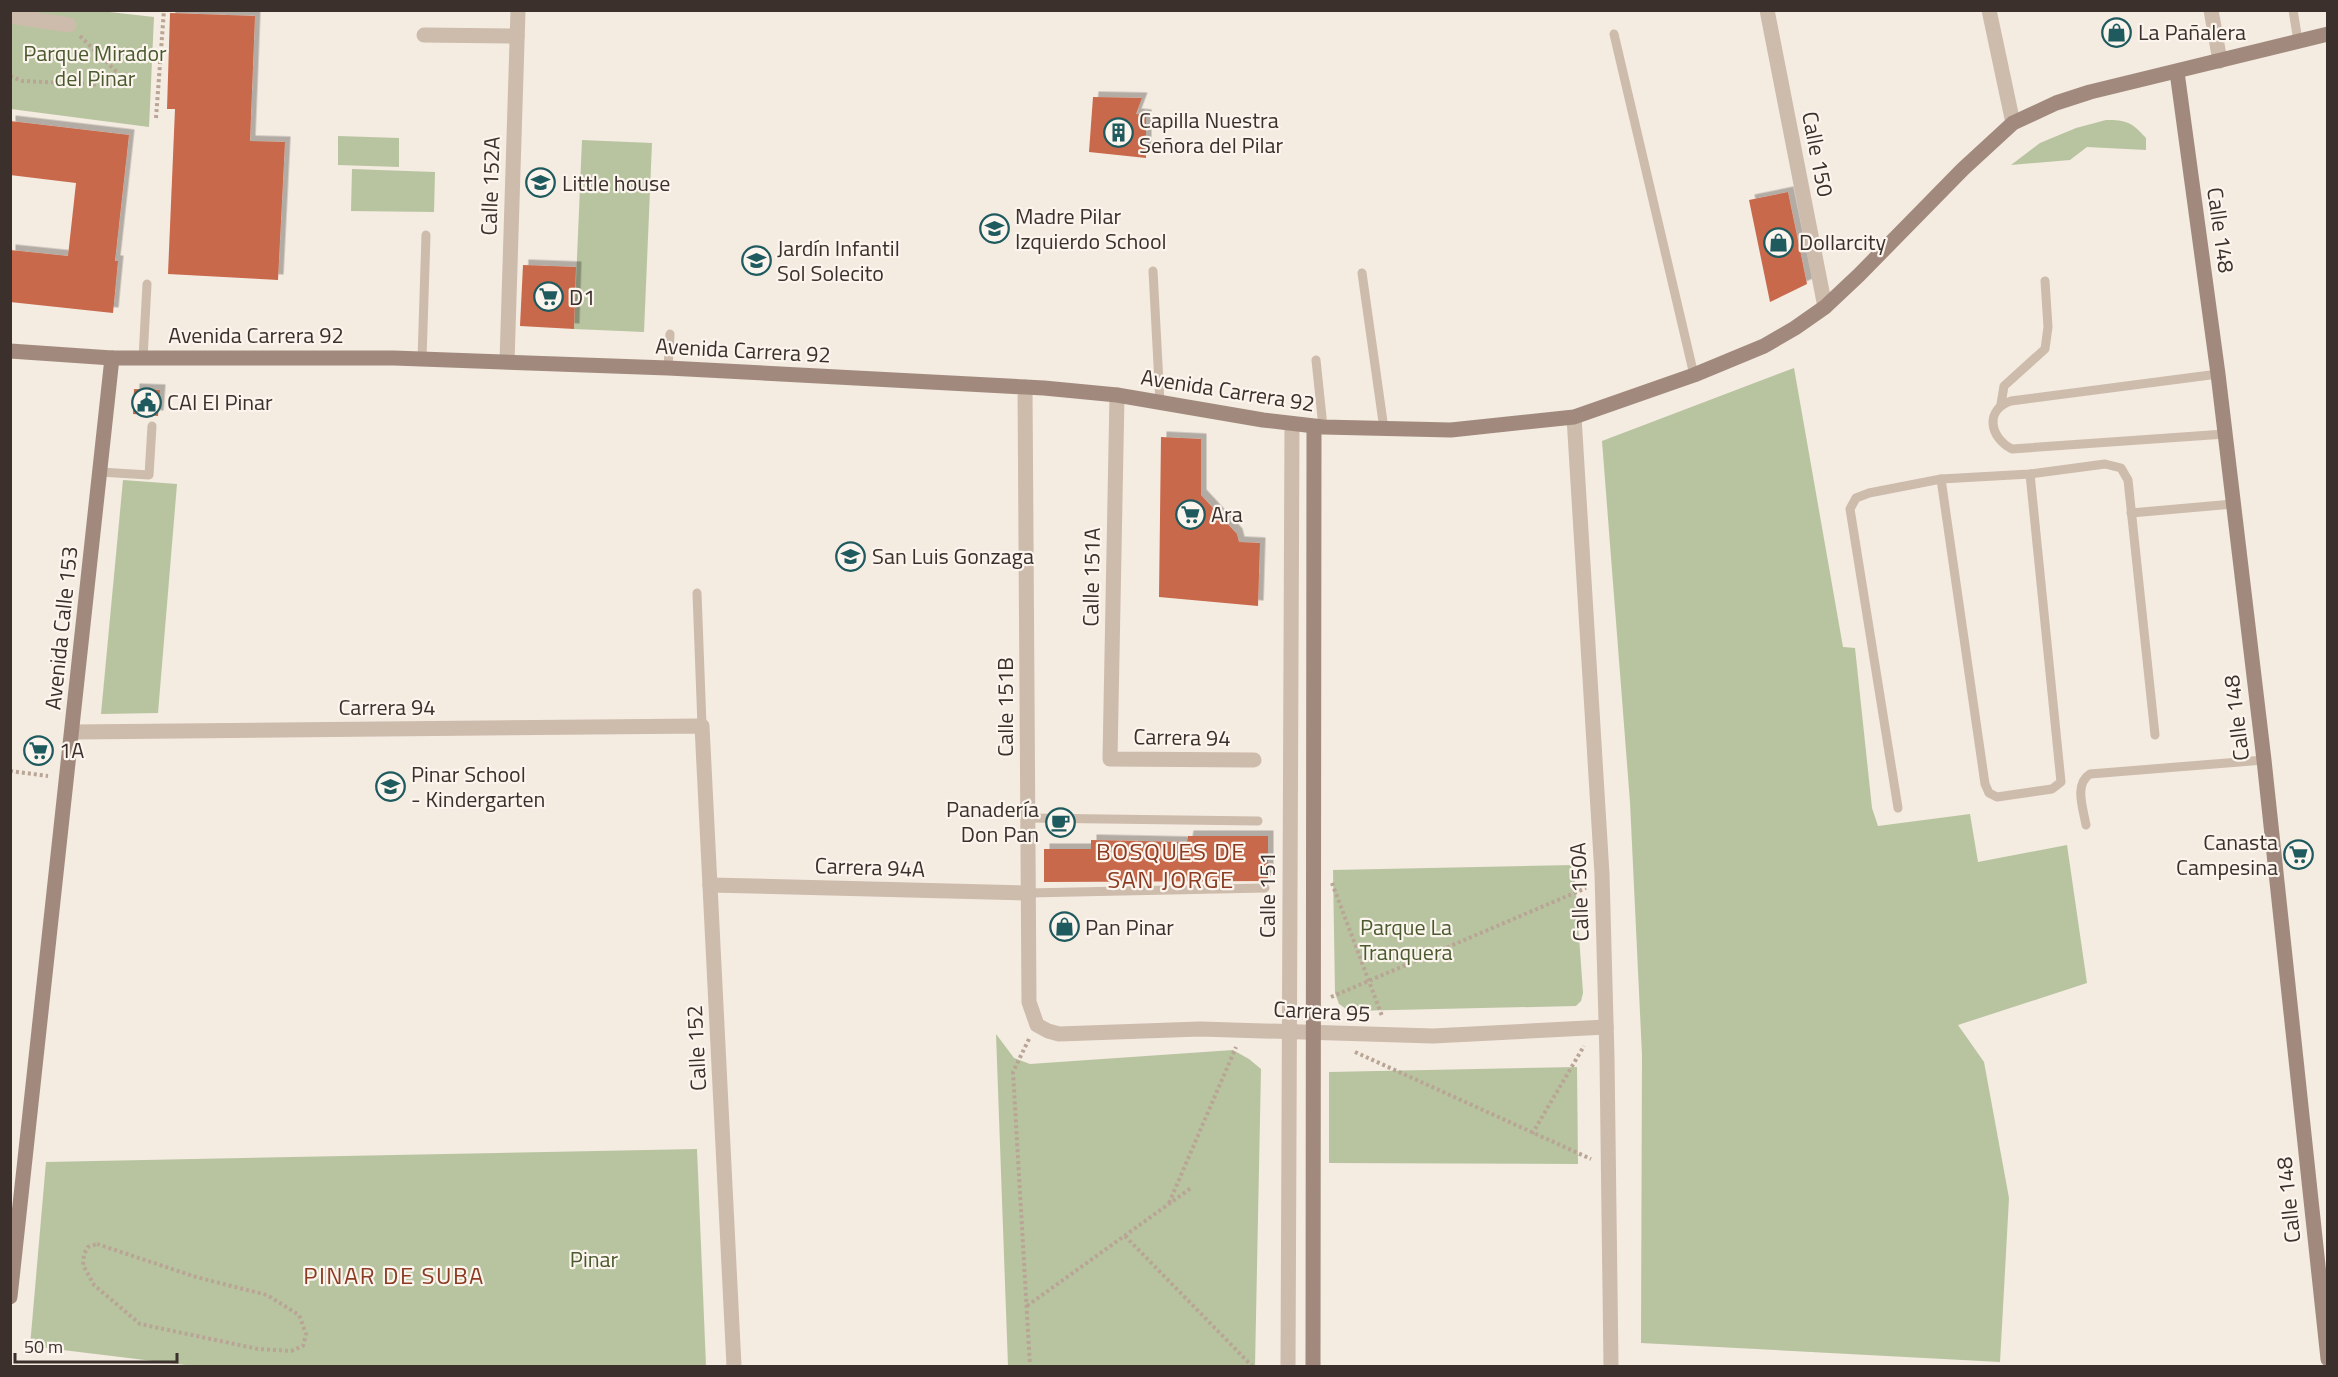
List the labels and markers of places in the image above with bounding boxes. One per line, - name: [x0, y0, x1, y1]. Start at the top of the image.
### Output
- place label: La Pañalera: [2138, 15, 2246, 49]
- shop icon: La Pañalera: [2101, 16, 2133, 48]
- place label: Capilla Nuestra Señora del Pilar: [1139, 103, 1284, 162]
- building icon: Capilla Nuestra Señora del Pilar: [1102, 117, 1134, 149]
- place label: Little house: [562, 166, 670, 200]
- school or university icon: Little house: [525, 167, 557, 199]
- place label: Madre Pilar Izquierdo School: [1015, 199, 1167, 258]
- school or university icon: Madre Pilar Izquierdo School: [978, 213, 1010, 245]
- place label: Dollarcity: [1799, 225, 1887, 259]
- shop icon: Dollarcity: [1762, 226, 1794, 258]
- place label: Jardín Infantil Sol Solecito: [777, 231, 900, 290]
- school or university icon: Jardín Infantil Sol Solecito: [740, 245, 772, 277]
- place label: D1: [569, 280, 596, 314]
- supermarket icon: D1: [532, 281, 564, 313]
- place label: CAI El Pinar: [167, 385, 273, 419]
- public building icon: CAI El Pinar: [130, 386, 162, 418]
- place label: Ara: [1211, 497, 1243, 531]
- supermarket icon: Ara: [1174, 498, 1206, 530]
- place label: San Luis Gonzaga: [872, 539, 1034, 573]
- school or university icon: San Luis Gonzaga: [835, 540, 867, 572]
- place label: 1A: [59, 733, 84, 767]
- supermarket icon: 1A: [22, 734, 54, 766]
- place label: Pinar School - Kindergarten: [411, 757, 545, 816]
- school or university icon: Pinar School - Kindergarten: [374, 771, 406, 803]
- place label: Panadería Don Pan: [946, 792, 1039, 851]
- cafe icon: Panadería Don Pan: [1044, 806, 1076, 838]
- place label: Canasta Campesina: [2176, 825, 2278, 884]
- supermarket icon: Canasta Campesina: [2283, 839, 2315, 871]
- place label: Pan Pinar: [1085, 910, 1174, 944]
- shop icon: Pan Pinar: [1048, 911, 1080, 943]

